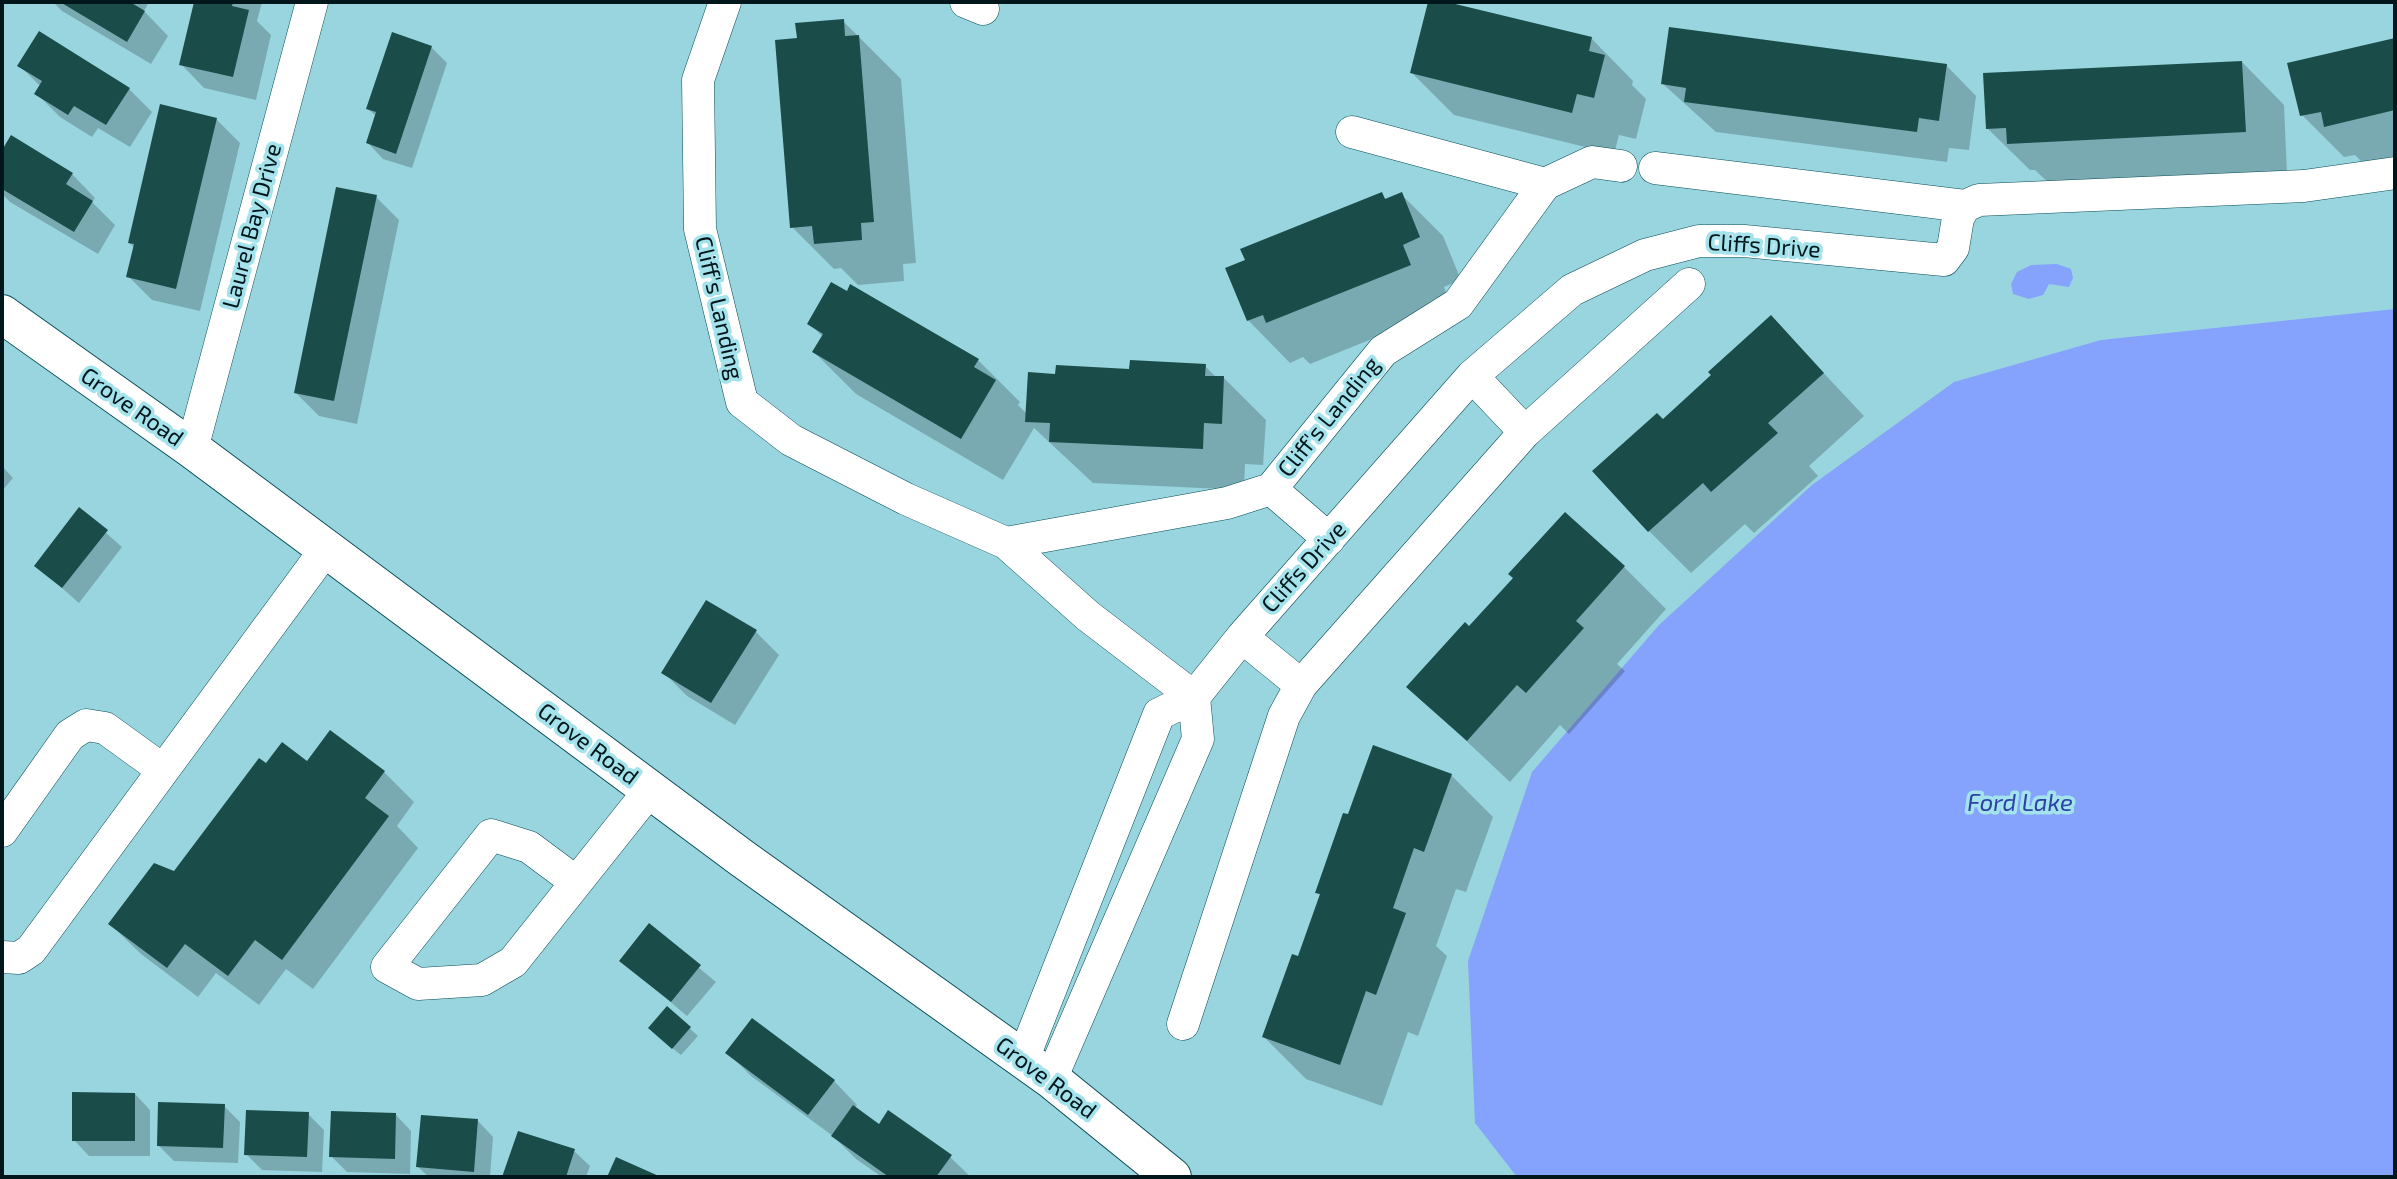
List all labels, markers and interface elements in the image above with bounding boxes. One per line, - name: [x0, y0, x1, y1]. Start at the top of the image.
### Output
- street label: Laurel Bay Drive: [217, 141, 287, 311]
- street label: Cliffs Drive: [1706, 228, 1822, 264]
- street label: Cliff's Landing: [689, 234, 749, 382]
- street label: Cliff's Landing: [1272, 351, 1386, 483]
- street label: Grove Road: [75, 362, 189, 452]
- street label: Cliffs Drive: [1256, 516, 1352, 618]
- street label: Grove Road: [532, 697, 644, 791]
- water label: Ford Lake: [1967, 789, 2073, 817]
- street label: Grove Road: [990, 1031, 1102, 1125]

